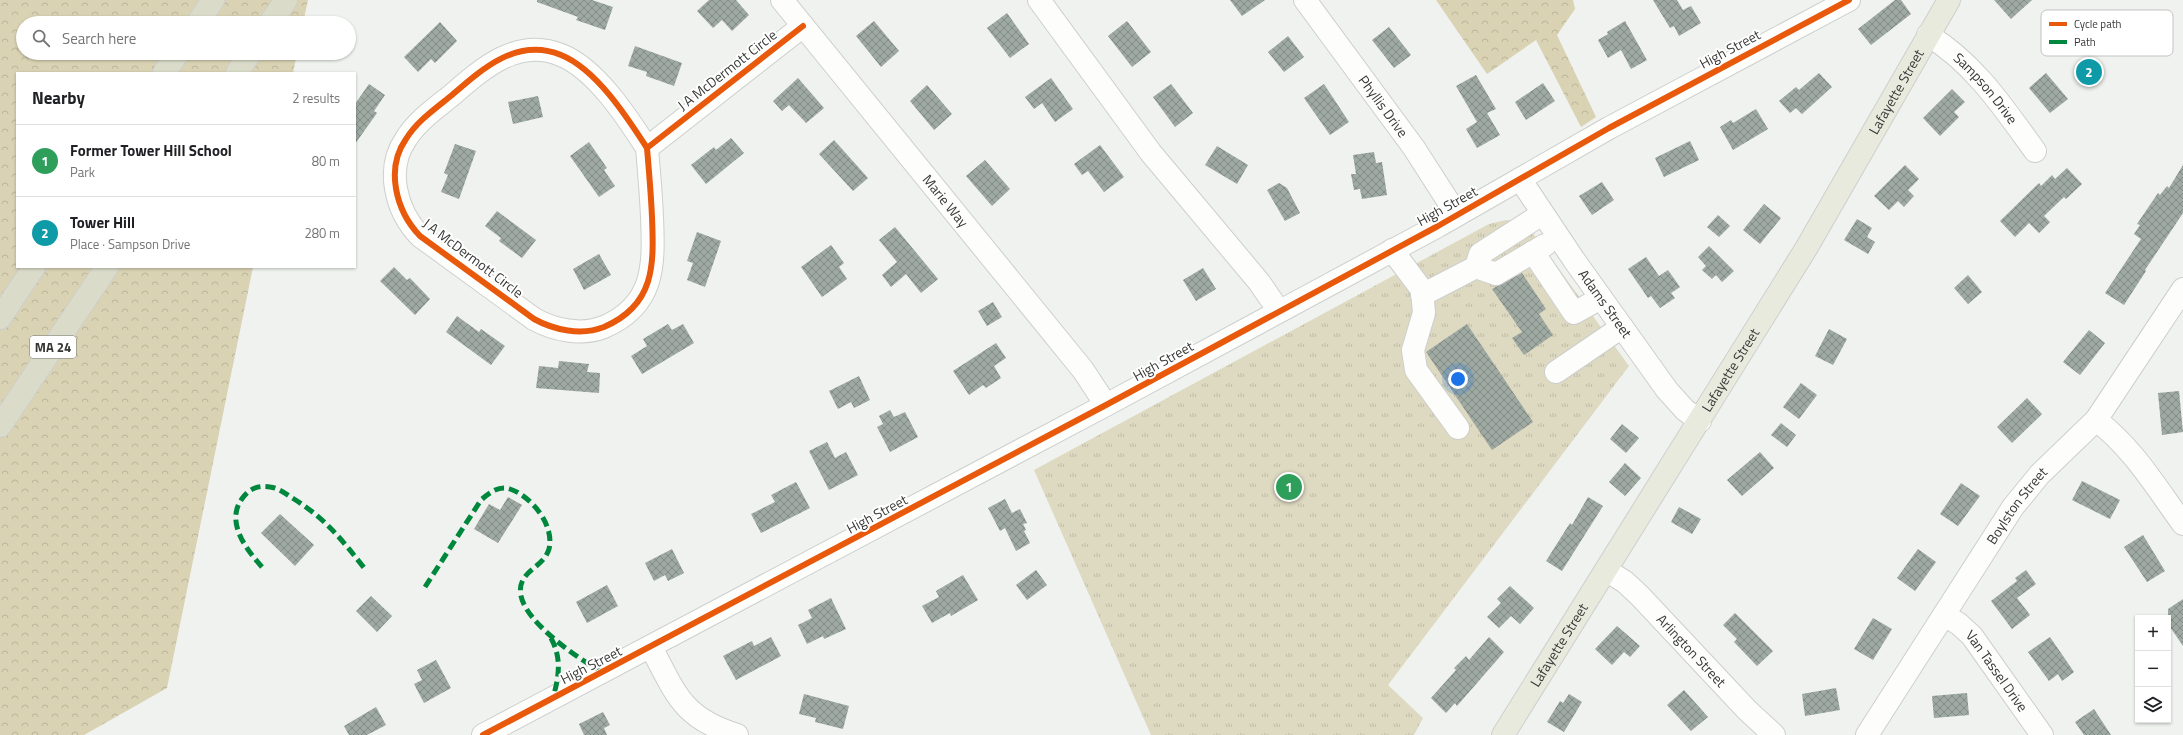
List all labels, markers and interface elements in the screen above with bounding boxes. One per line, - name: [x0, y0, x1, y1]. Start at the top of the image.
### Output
- legend: [2041, 10, 2173, 56]
- search box: [16, 16, 356, 60]
- text: Cycle path: [2074, 16, 2122, 32]
- street label: J A McDermott Circle: [673, 24, 781, 115]
- street label: High Street: [1696, 24, 1764, 73]
- icon: search: [30, 27, 52, 49]
- text: Search here: [62, 27, 136, 50]
- text: Path: [2074, 34, 2096, 50]
- street label: Lafayette Street: [1863, 45, 1929, 138]
- street label: Sampson Drive: [1949, 47, 2023, 128]
- pin: 2: [2076, 57, 2102, 87]
- street label: Phyllis Drive: [1354, 71, 1414, 141]
- text: Nearby: [32, 85, 85, 111]
- text: 2 results: [292, 88, 340, 108]
- text: Former Tower Hill School: [70, 139, 232, 162]
- text: 1: [41, 151, 49, 171]
- text: 80 m: [312, 151, 340, 171]
- text: Park: [70, 162, 95, 182]
- street label: Marie Way: [918, 170, 974, 232]
- street label: High Street: [1413, 180, 1481, 231]
- text: Tower Hill: [70, 211, 135, 234]
- street label: J A McDermott Circle: [419, 213, 528, 302]
- text: 2: [41, 223, 49, 243]
- text: 280 m: [304, 223, 340, 243]
- text: Place · Sampson Drive: [70, 234, 190, 254]
- street label: Adams Street: [1574, 265, 1638, 342]
- street label: Lafayette Street: [1696, 324, 1764, 416]
- street label: High Street: [1129, 335, 1197, 386]
- road number: MA 24: [30, 336, 76, 358]
- your location: [1448, 369, 1468, 389]
- street label: Boylston Street: [1981, 462, 2052, 548]
- pin: 1: [1276, 472, 1302, 502]
- street label: High Street: [843, 489, 911, 538]
- street label: Lafayette Street: [1525, 599, 1593, 691]
- street label: Arlington Street: [1652, 609, 1731, 692]
- map controls: [2135, 615, 2171, 723]
- button: +: [2135, 615, 2171, 651]
- street label: Van Tassel Drive: [1962, 625, 2033, 716]
- street label: High Street: [556, 640, 625, 689]
- button: −: [2135, 651, 2171, 687]
- button: layers: [2135, 687, 2171, 723]

